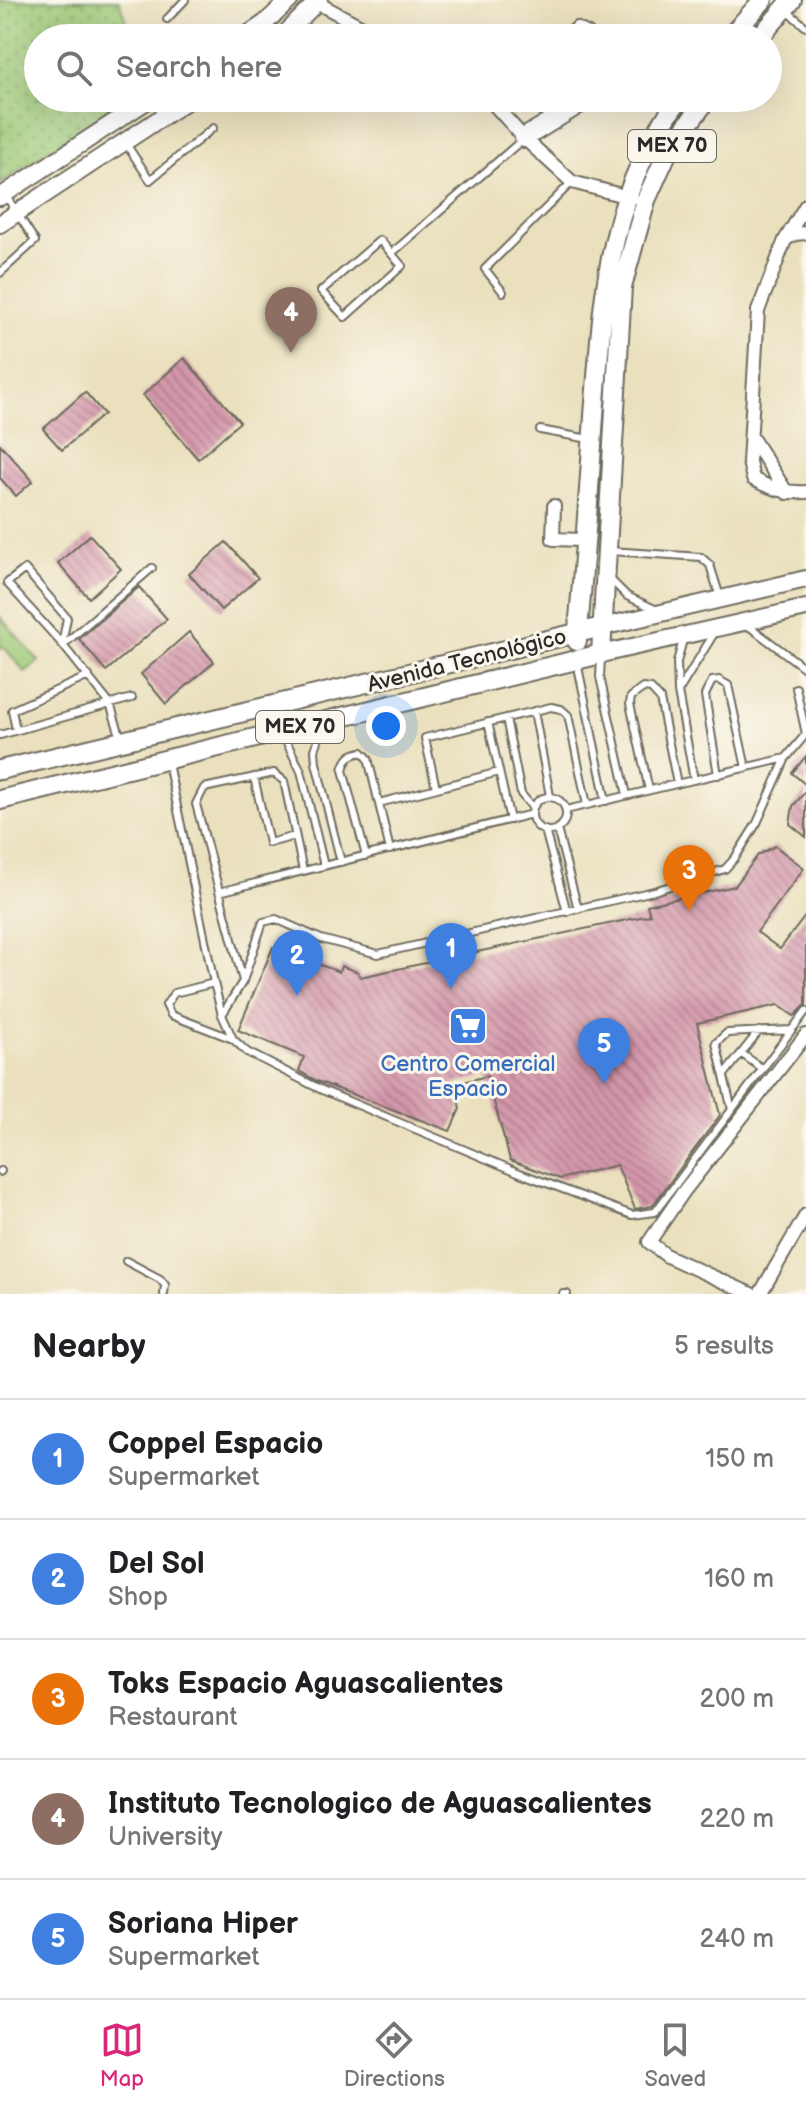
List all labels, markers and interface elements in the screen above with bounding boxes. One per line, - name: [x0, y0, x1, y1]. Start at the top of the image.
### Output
- search box: [24, 24, 782, 112]
- icon: search: [52, 46, 96, 90]
- text: Search here: [116, 50, 282, 86]
- road number: MEX 70: [628, 130, 716, 162]
- pin: 4: [265, 287, 317, 353]
- street label: Avenida Tecnológico: [365, 623, 569, 699]
- your location: [366, 706, 406, 746]
- road number: MEX 70: [256, 711, 344, 743]
- pin: 3: [663, 845, 715, 911]
- pin: 1: [425, 923, 477, 989]
- pin: 2: [271, 930, 323, 996]
- supermarket icon: Centro Comercial Espacio: [447, 1005, 489, 1047]
- pin: 5: [578, 1018, 630, 1084]
- place label: Centro Comercial Espacio: [381, 1051, 555, 1103]
- text: Nearby: [32, 1326, 146, 1367]
- text: 5 results: [674, 1331, 774, 1362]
- text: Coppel Espacio: [108, 1426, 323, 1462]
- text: 1: [53, 1444, 63, 1475]
- text: 150 m: [705, 1444, 774, 1475]
- text: Supermarket: [108, 1462, 259, 1493]
- text: Del Sol: [108, 1546, 205, 1582]
- text: 2: [50, 1564, 66, 1595]
- text: 160 m: [704, 1564, 774, 1595]
- text: Shop: [108, 1582, 168, 1613]
- text: Toks Espacio Aguascalientes: [108, 1666, 503, 1702]
- text: 3: [50, 1684, 66, 1715]
- text: 200 m: [700, 1684, 774, 1715]
- text: Restaurant: [108, 1702, 237, 1733]
- text: Instituto Tecnologico de Aguascalientes: [108, 1786, 652, 1822]
- text: 4: [50, 1804, 66, 1835]
- text: 220 m: [700, 1804, 774, 1835]
- text: University: [108, 1822, 223, 1853]
- text: Soriana Hiper: [108, 1906, 298, 1942]
- text: 5: [50, 1924, 66, 1955]
- text: 240 m: [699, 1924, 774, 1955]
- text: Supermarket: [108, 1942, 259, 1973]
- tab: Map: [100, 2018, 144, 2093]
- tab: Directions: [344, 2018, 445, 2093]
- tab: Saved: [644, 2018, 706, 2093]

